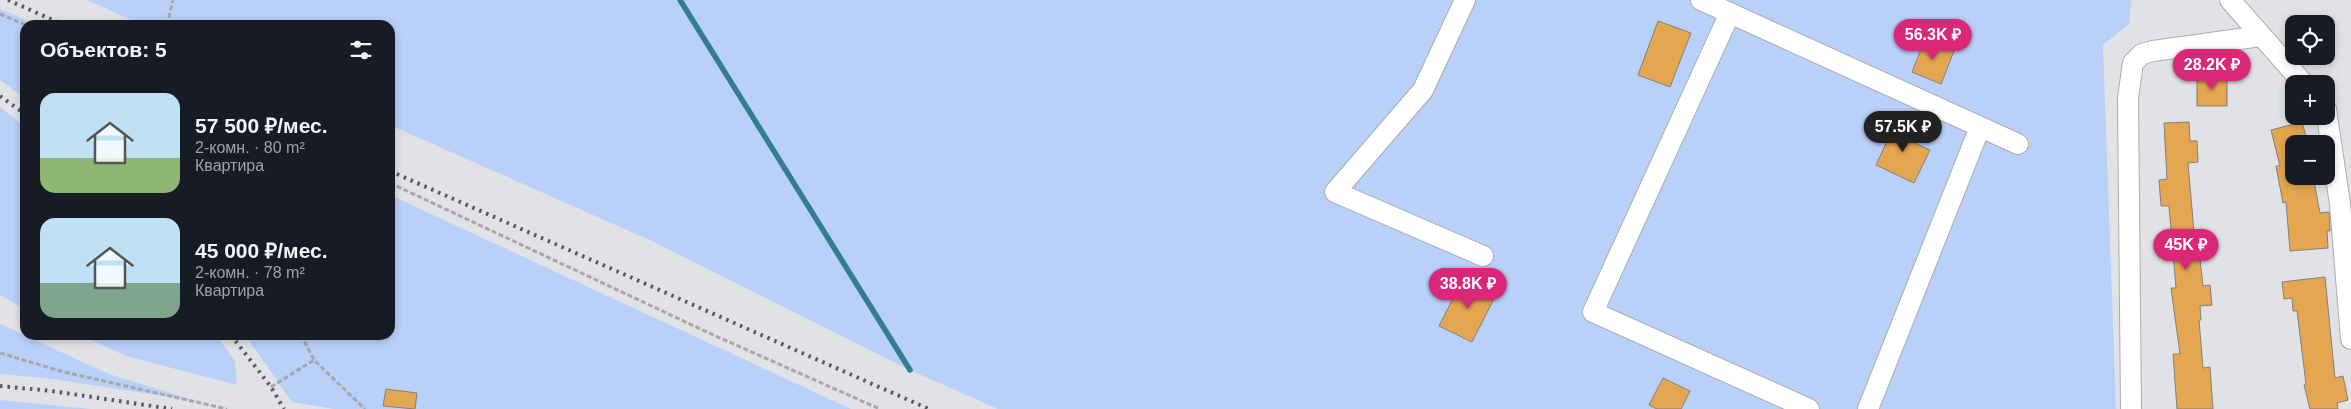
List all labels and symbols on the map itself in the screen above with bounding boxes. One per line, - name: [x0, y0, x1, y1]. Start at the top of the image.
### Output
- pin: 56.3K ₽: [1887, 18, 1979, 61]
- pin: 28.2K ₽: [2166, 48, 2258, 91]
- pin: 57.5K ₽: [1857, 110, 1949, 153]
- pin: 45K ₽: [2151, 228, 2221, 271]
- pin: 38.8K ₽: [1422, 268, 1514, 310]

